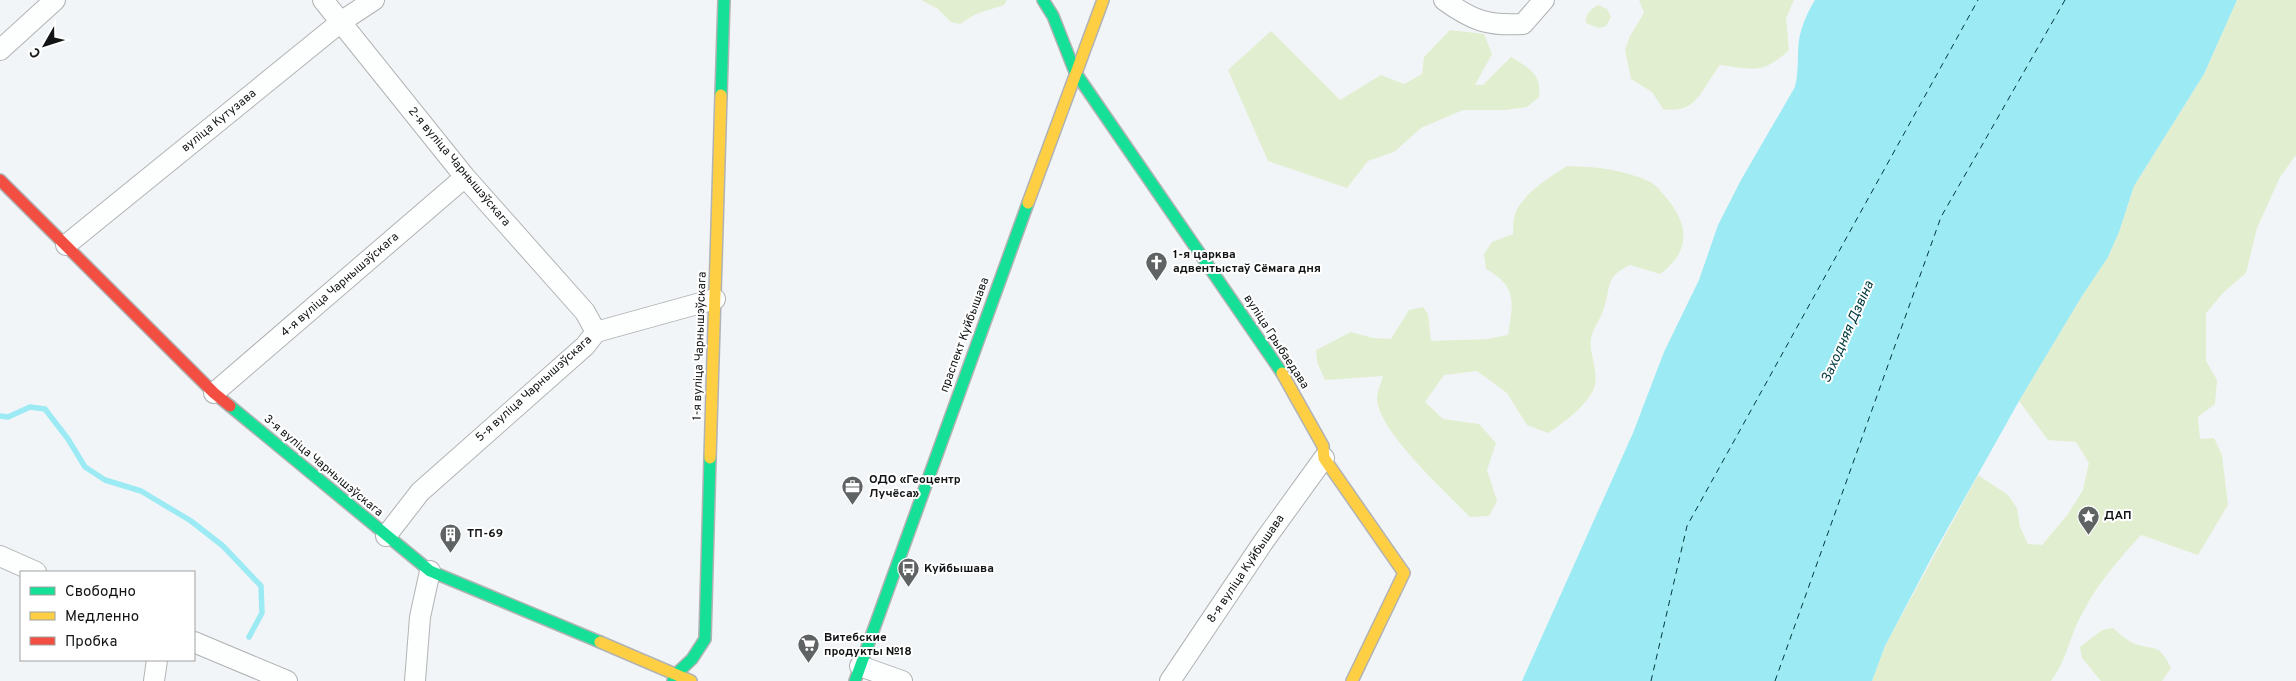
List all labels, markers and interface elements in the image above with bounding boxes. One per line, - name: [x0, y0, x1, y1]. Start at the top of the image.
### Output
- north arrow: [20, 20, 70, 70]
- text: С: [27, 43, 45, 61]
- street label: вуліца Кутузава: [178, 86, 260, 156]
- street label: 2-я вуліца Чарнышэўскага: [404, 104, 514, 230]
- street label: 4-я вуліца Чарнышэўскага: [278, 229, 402, 341]
- place label: 1-я царква адвентыстаў Сёмага дня: [1173, 247, 1321, 277]
- church icon: 1-я царква адвентыстаў Сёмага дня: [1145, 250, 1169, 281]
- street label: 1-я вуліца Чарнышэўскага: [689, 271, 711, 421]
- street label: праспект Куйбышава: [937, 275, 993, 395]
- water label: Заходняя Дзвіна: [1818, 278, 1878, 385]
- street label: вуліца Грыбаедава: [1240, 292, 1312, 392]
- street label: 5-я вуліца Чарнышэўскага: [472, 332, 596, 446]
- street label: 3-я вуліца Чарнышэўскага: [260, 411, 386, 521]
- place label: ОДО «Геоцентр Лучёса»: [869, 472, 961, 502]
- office icon: ОДО «Геоцентр Лучёса»: [841, 475, 865, 506]
- place icon: ДАП: [2076, 504, 2100, 535]
- place label: ДАП: [2104, 508, 2131, 524]
- street label: 8-я вуліца Куйбышава: [1204, 512, 1288, 626]
- building icon: ТП-69: [439, 522, 463, 553]
- place label: ТП-69: [467, 526, 503, 542]
- bus stop icon: Куйбышава: [896, 557, 920, 588]
- place label: Куйбышава: [924, 561, 994, 577]
- legend: [20, 571, 195, 661]
- text: Свободно: [65, 583, 136, 602]
- text: Медленно: [65, 608, 139, 627]
- place label: Витебские продукты №18: [824, 630, 912, 660]
- text: Пробка: [65, 633, 117, 652]
- supermarket icon: Витебские продукты №18: [796, 633, 820, 664]

